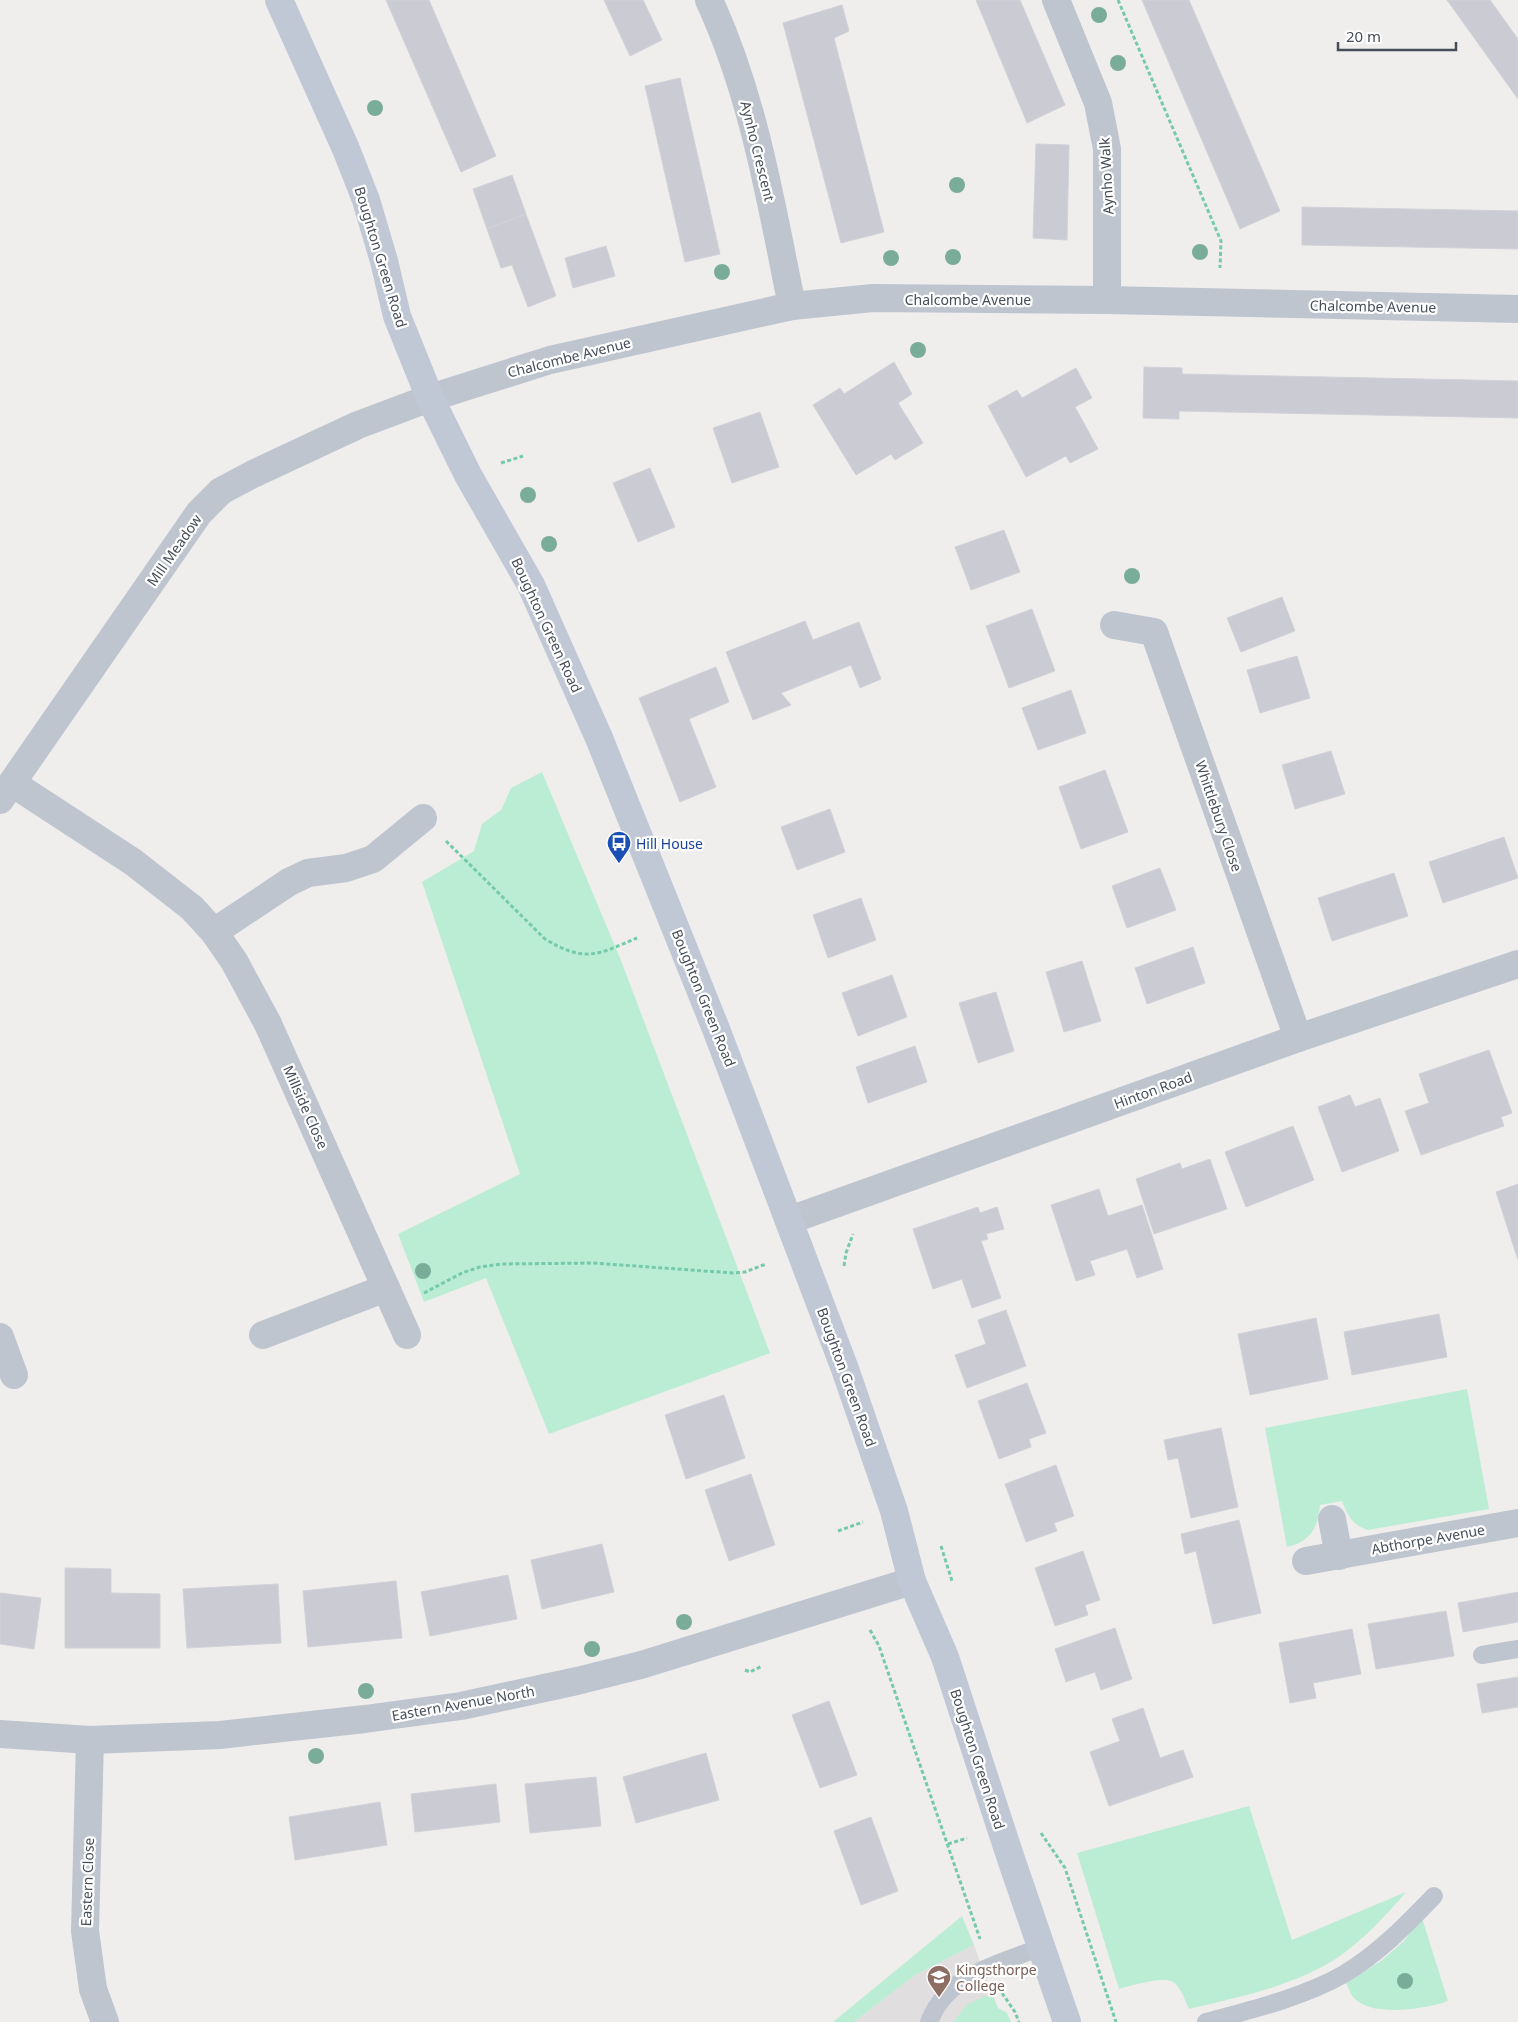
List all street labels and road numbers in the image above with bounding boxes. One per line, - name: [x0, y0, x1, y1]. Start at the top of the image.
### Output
- street label: Aynho Crescent: [736, 99, 780, 203]
- street label: Aynho Walk: [1094, 136, 1118, 215]
- street label: Boughton Green Road: [350, 184, 412, 330]
- street label: Chalcombe Avenue: [905, 290, 1031, 309]
- street label: Chalcombe Avenue: [1310, 295, 1437, 317]
- street label: Chalcombe Avenue: [505, 332, 633, 382]
- street label: Mill Meadow: [142, 510, 206, 590]
- street label: Boughton Green Road: [507, 554, 587, 696]
- street label: Whittlebury Close: [1191, 758, 1247, 874]
- street label: Boughton Green Road: [668, 926, 740, 1070]
- street label: Millside Close: [279, 1062, 333, 1152]
- street label: Hinton Road: [1111, 1067, 1195, 1113]
- street label: Boughton Green Road: [813, 1305, 881, 1449]
- street label: Abthorpe Avenue: [1370, 1520, 1486, 1558]
- street label: Eastern Avenue North: [390, 1681, 536, 1725]
- street label: Boughton Green Road: [946, 1686, 1010, 1832]
- street label: Eastern Close: [76, 1837, 98, 1927]

